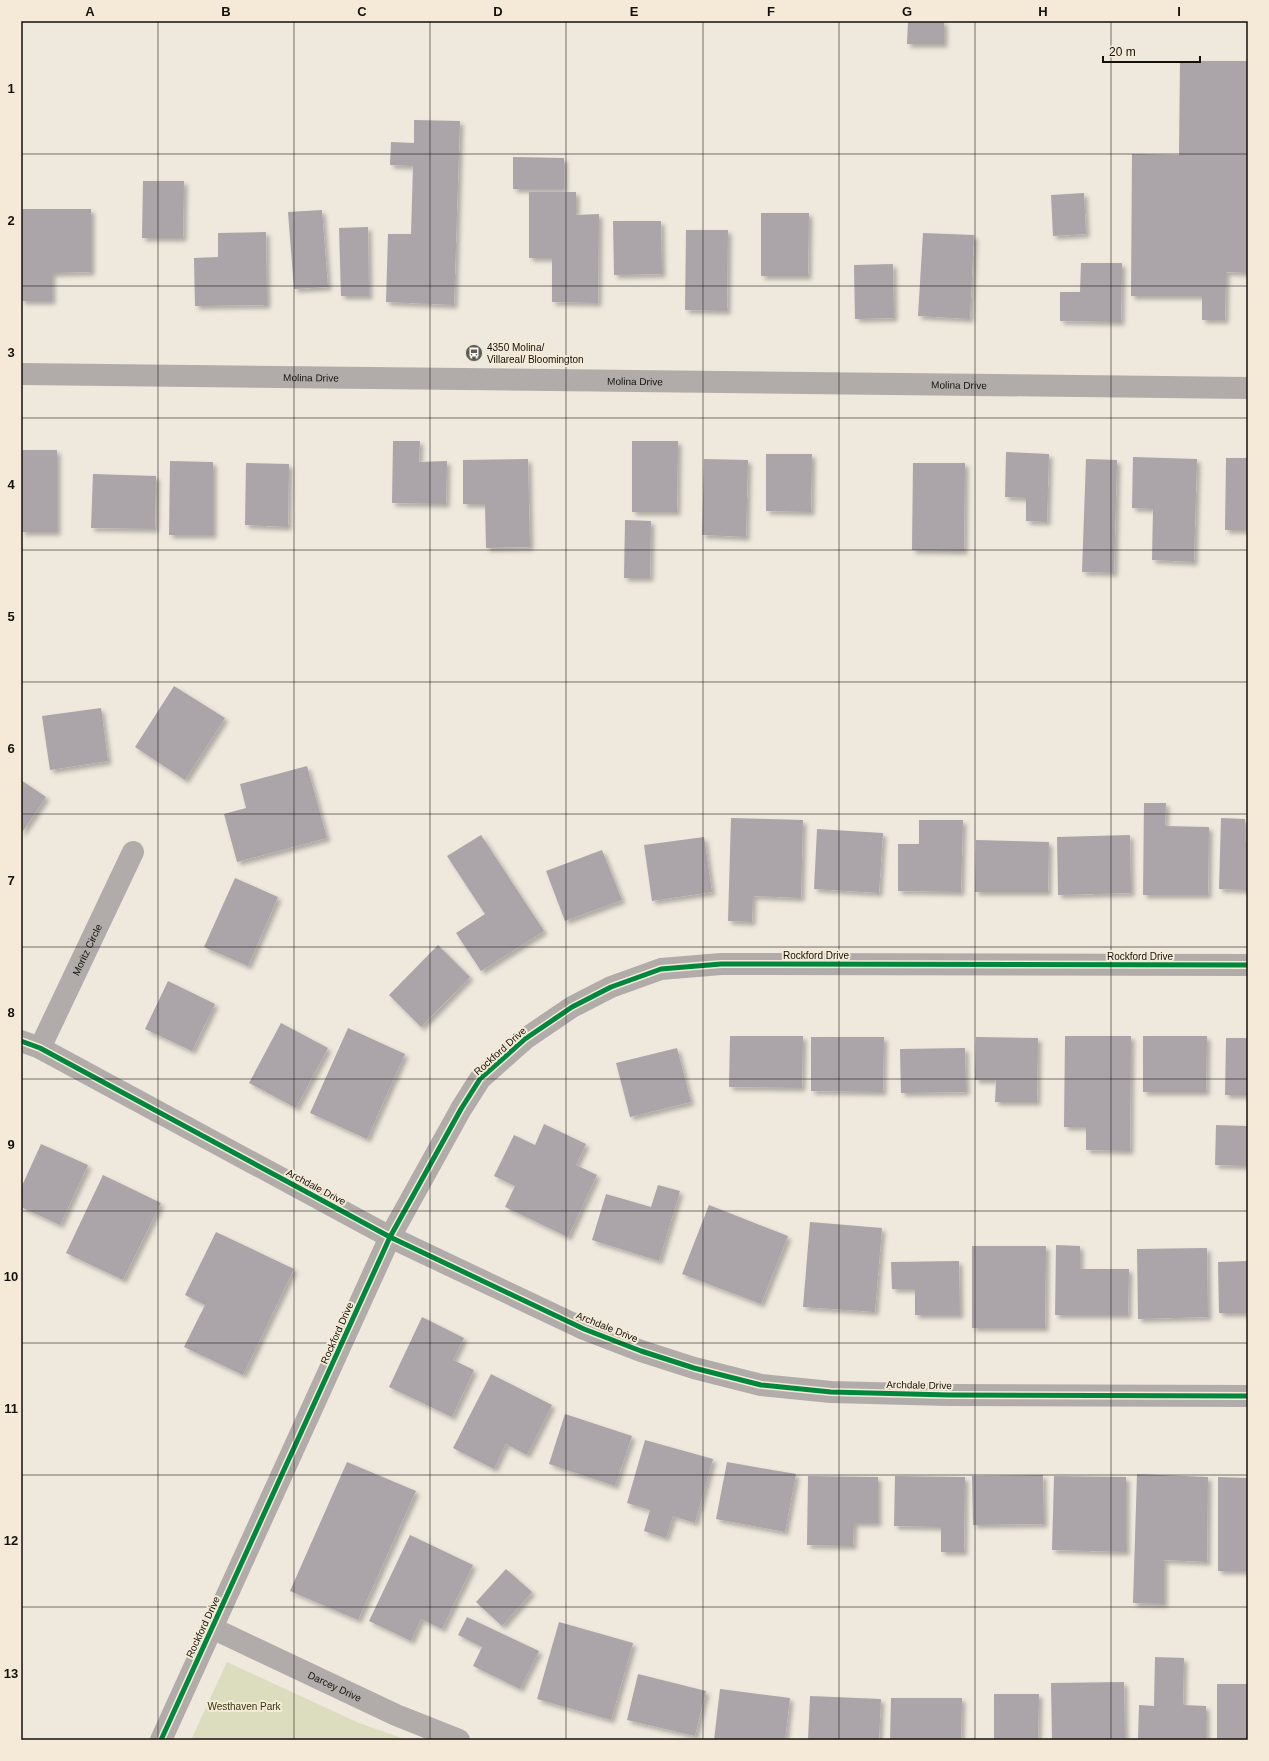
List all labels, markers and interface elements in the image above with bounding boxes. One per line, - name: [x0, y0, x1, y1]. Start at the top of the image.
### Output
- text: A: [85, 4, 95, 19]
- text: B: [221, 4, 231, 19]
- text: C: [357, 4, 367, 19]
- text: D: [493, 4, 503, 19]
- text: E: [630, 4, 639, 19]
- text: F: [767, 4, 775, 19]
- text: G: [902, 4, 912, 19]
- text: H: [1038, 4, 1048, 19]
- text: I: [1177, 4, 1181, 19]
- scale bar: [1103, 38, 1200, 64]
- text: 20 m: [1109, 45, 1136, 59]
- text: 1: [7, 81, 15, 96]
- text: 2: [7, 213, 15, 228]
- place label: 4350 Molina/ Villareal/ Bloomington: [487, 342, 584, 365]
- bus stop icon: 4350 Molina/ Villareal/ Bloomington: [464, 343, 484, 363]
- text: 3: [7, 345, 15, 360]
- street label: Molina Drive: [283, 371, 339, 383]
- street label: Molina Drive: [607, 375, 663, 387]
- street label: Molina Drive: [931, 379, 987, 391]
- text: 4: [7, 477, 15, 492]
- text: 5: [7, 609, 15, 624]
- text: 6: [7, 741, 15, 756]
- text: 7: [7, 873, 15, 888]
- street label: Moritz Circle: [70, 922, 104, 977]
- street label: Rockford Drive: [783, 950, 849, 961]
- street label: Rockford Drive: [1107, 951, 1173, 962]
- text: 8: [7, 1005, 15, 1020]
- street label: Rockford Drive: [472, 1024, 529, 1077]
- text: 9: [7, 1137, 15, 1152]
- street label: Archdale Drive: [284, 1167, 348, 1207]
- text: 10: [4, 1269, 18, 1284]
- street label: Rockford Drive: [319, 1300, 356, 1365]
- street label: Archdale Drive: [575, 1310, 640, 1345]
- street label: Archdale Drive: [886, 1379, 952, 1391]
- text: 11: [4, 1401, 18, 1416]
- text: 12: [4, 1533, 18, 1548]
- street label: Rockford Drive: [184, 1594, 222, 1659]
- text: 13: [4, 1666, 18, 1681]
- street label: Darcey Drive: [306, 1669, 364, 1704]
- park label: Westhaven Park: [207, 1701, 282, 1712]

